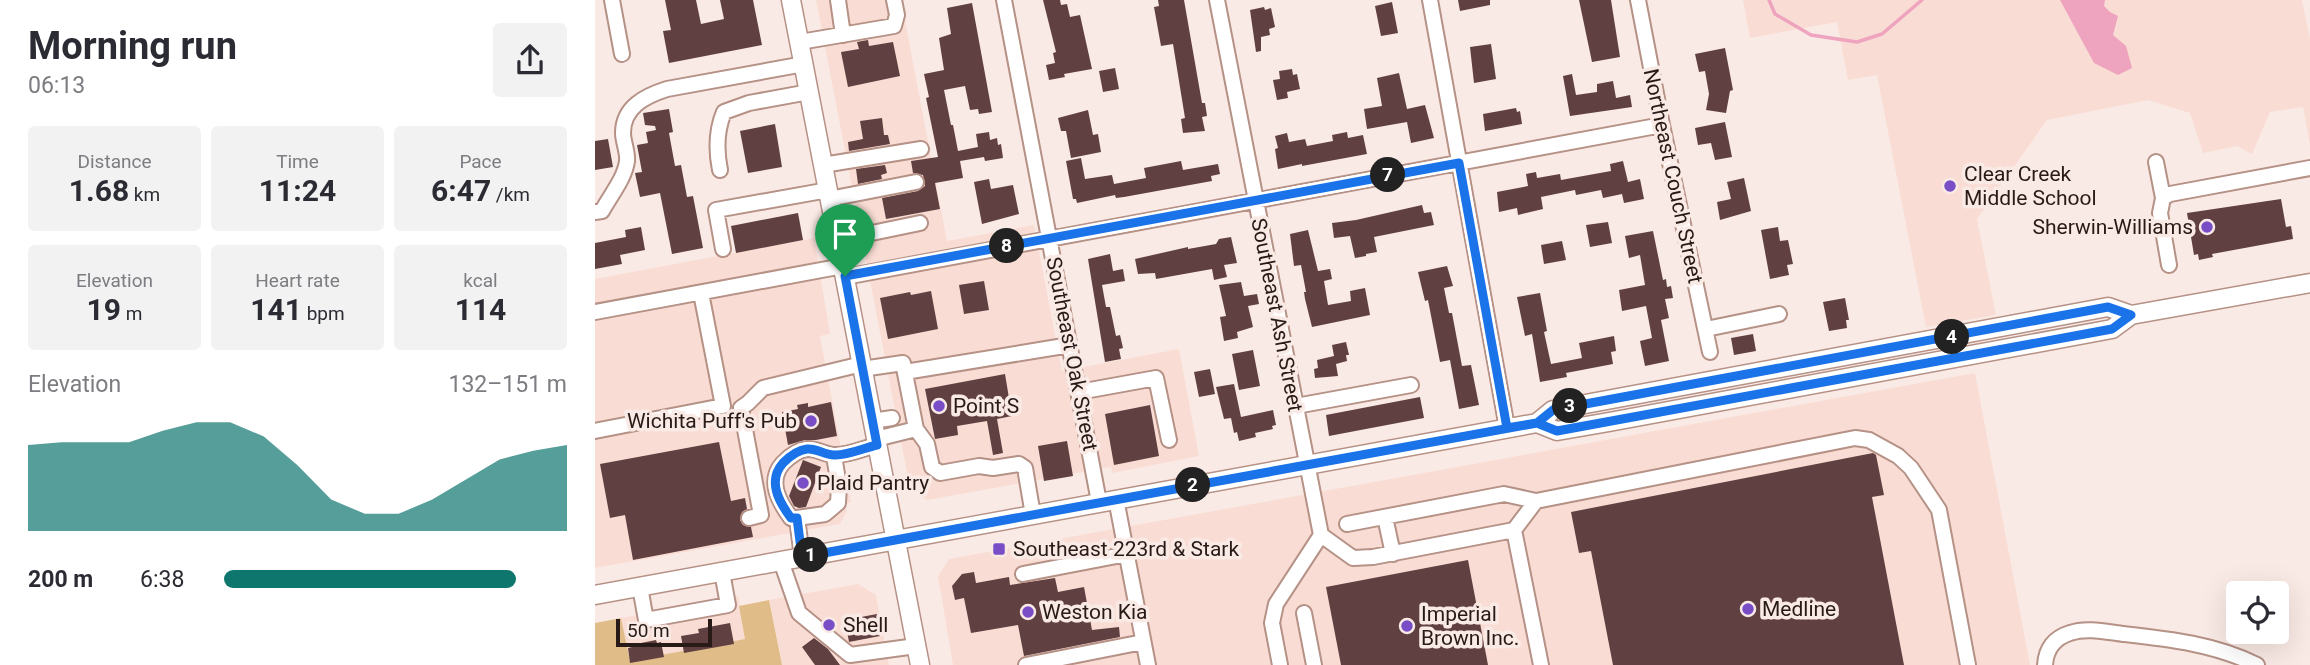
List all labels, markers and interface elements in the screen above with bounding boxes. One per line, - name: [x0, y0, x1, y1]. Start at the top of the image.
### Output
- button: share: [493, 23, 567, 97]
- text: Morning run: [28, 24, 237, 68]
- street label: Northeast Couch Street: [1639, 66, 1708, 286]
- text: 06:13: [28, 72, 85, 99]
- text: Distance: [78, 150, 151, 173]
- text: Time: [276, 150, 319, 173]
- text: Pace: [459, 150, 502, 173]
- pin: 7: [1371, 158, 1405, 192]
- place label: Clear Creek Middle School: [1964, 162, 2097, 210]
- text: 7: [1382, 163, 1393, 186]
- text: 1.68: [69, 173, 129, 208]
- text: 11:24: [259, 173, 336, 208]
- text: 6:47: [431, 173, 491, 208]
- marker: Clear Creek Middle School: [1942, 178, 1958, 194]
- text: km: [129, 183, 160, 206]
- text: /km: [491, 183, 530, 206]
- pin: [815, 204, 875, 276]
- icon: arrive: [826, 215, 864, 253]
- place label: Sherwin-Williams: [2033, 215, 2193, 239]
- street label: Southeast Ash Street: [1246, 216, 1308, 414]
- marker: Sherwin-Williams: [2199, 219, 2215, 235]
- pin: 8: [989, 229, 1025, 264]
- text: 8: [1001, 234, 1012, 257]
- street label: Southeast Oak Street: [1041, 255, 1103, 453]
- text: Elevation: [76, 269, 153, 292]
- text: Heart rate: [255, 269, 340, 292]
- text: kcal: [463, 269, 498, 292]
- text: 19: [87, 292, 121, 327]
- text: 141: [250, 292, 302, 327]
- text: 114: [455, 292, 506, 327]
- text: m: [121, 302, 142, 325]
- text: bpm: [302, 302, 345, 325]
- pin: 4: [1935, 320, 1969, 354]
- text: 4: [1946, 325, 1957, 348]
- text: Elevation: [28, 371, 121, 398]
- text: 132–151 m: [448, 371, 567, 398]
- pin: 3: [1553, 388, 1587, 424]
- place label: Point S: [953, 394, 1019, 418]
- text: 3: [1564, 394, 1575, 417]
- marker: Point S: [931, 398, 947, 414]
- place label: Wichita Puff's Pub: [627, 409, 797, 433]
- marker: Wichita Puff's Pub: [803, 413, 819, 429]
- pin: 2: [1175, 468, 1211, 503]
- place label: Plaid Pantry: [817, 471, 929, 495]
- text: 2: [1187, 473, 1198, 496]
- marker: Plaid Pantry: [795, 475, 811, 491]
- place label: Southeast 223rd & Stark: [1013, 537, 1239, 561]
- pin: 1: [793, 538, 829, 572]
- marker: Southeast 223rd & Stark: [991, 541, 1007, 557]
- text: 1: [805, 543, 816, 566]
- text: 200 m: [28, 566, 93, 593]
- text: 6:38: [140, 566, 184, 593]
- map controls: [2226, 581, 2289, 644]
- button: locate: [2226, 581, 2289, 644]
- place label: Medline: [1762, 597, 1836, 621]
- place label: Weston Kia: [1042, 600, 1147, 624]
- marker: Medline: [1740, 601, 1756, 617]
- place label: Imperial Brown Inc.: [1421, 602, 1519, 650]
- marker: Weston Kia: [1020, 604, 1036, 620]
- place label: Shell: [843, 613, 888, 637]
- scale bar: [616, 616, 712, 648]
- marker: Shell: [821, 617, 837, 633]
- marker: Imperial Brown Inc.: [1399, 618, 1415, 634]
- text: 50 m: [627, 619, 670, 642]

